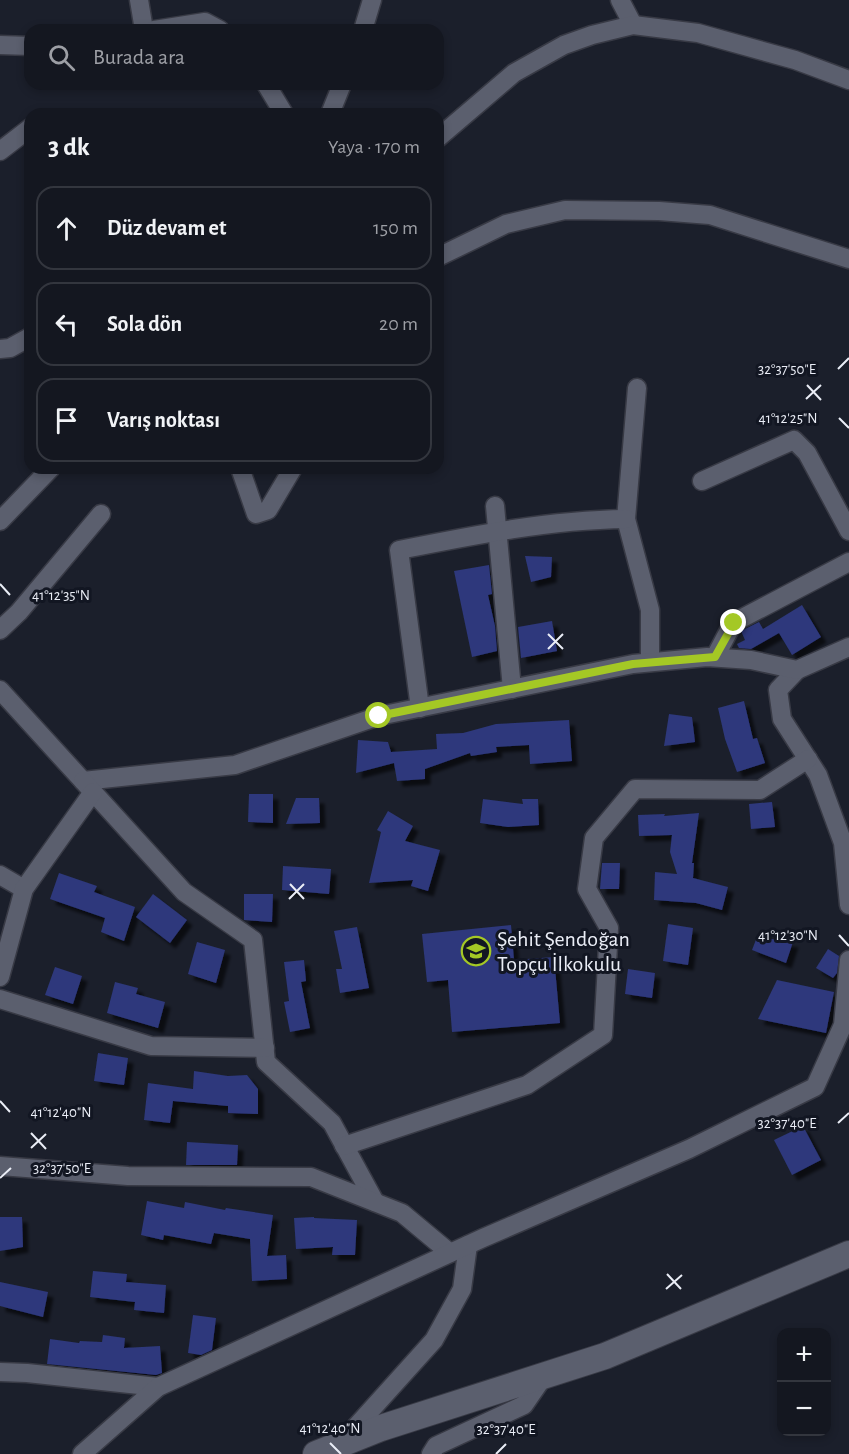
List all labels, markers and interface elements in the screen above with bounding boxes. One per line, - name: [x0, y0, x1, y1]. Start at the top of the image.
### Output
- search box: [24, 24, 444, 90]
- icon: search: [45, 41, 78, 74]
- text: Burada ara: [93, 46, 185, 68]
- text: 3 dk: [48, 134, 90, 160]
- text: Yaya · 170 m: [328, 137, 420, 157]
- icon: ahead: [50, 212, 83, 245]
- text: Düz devam et: [107, 217, 226, 239]
- text: 150 m: [373, 218, 418, 238]
- icon: left: [50, 308, 83, 341]
- text: Sola dön: [107, 313, 182, 335]
- text: 20 m: [379, 314, 418, 334]
- text: 32°37'50"E: [758, 362, 816, 377]
- icon: arrive: [50, 404, 83, 437]
- text: Varış noktası: [107, 409, 220, 431]
- text: 41°12'25"N: [759, 411, 817, 426]
- text: 41°12'35"N: [32, 588, 90, 603]
- route end: [720, 609, 746, 635]
- route start: [365, 702, 391, 728]
- place label: Şehit Şendoğan Topçu İlkokulu: [497, 928, 630, 975]
- text: 41°12'30"N: [758, 928, 818, 943]
- school or university icon: Şehit Şendoğan Topçu İlkokulu: [460, 935, 492, 967]
- text: 41°12'40"N: [31, 1105, 91, 1120]
- text: 32°37'40"E: [758, 1116, 816, 1131]
- text: 32°37'50"E: [33, 1161, 91, 1176]
- map controls: [777, 1328, 831, 1436]
- button: +: [777, 1328, 831, 1382]
- button: −: [777, 1382, 831, 1436]
- text: 41°12'40"N: [300, 1421, 360, 1436]
- text: 32°37'40"E: [477, 1422, 535, 1437]

